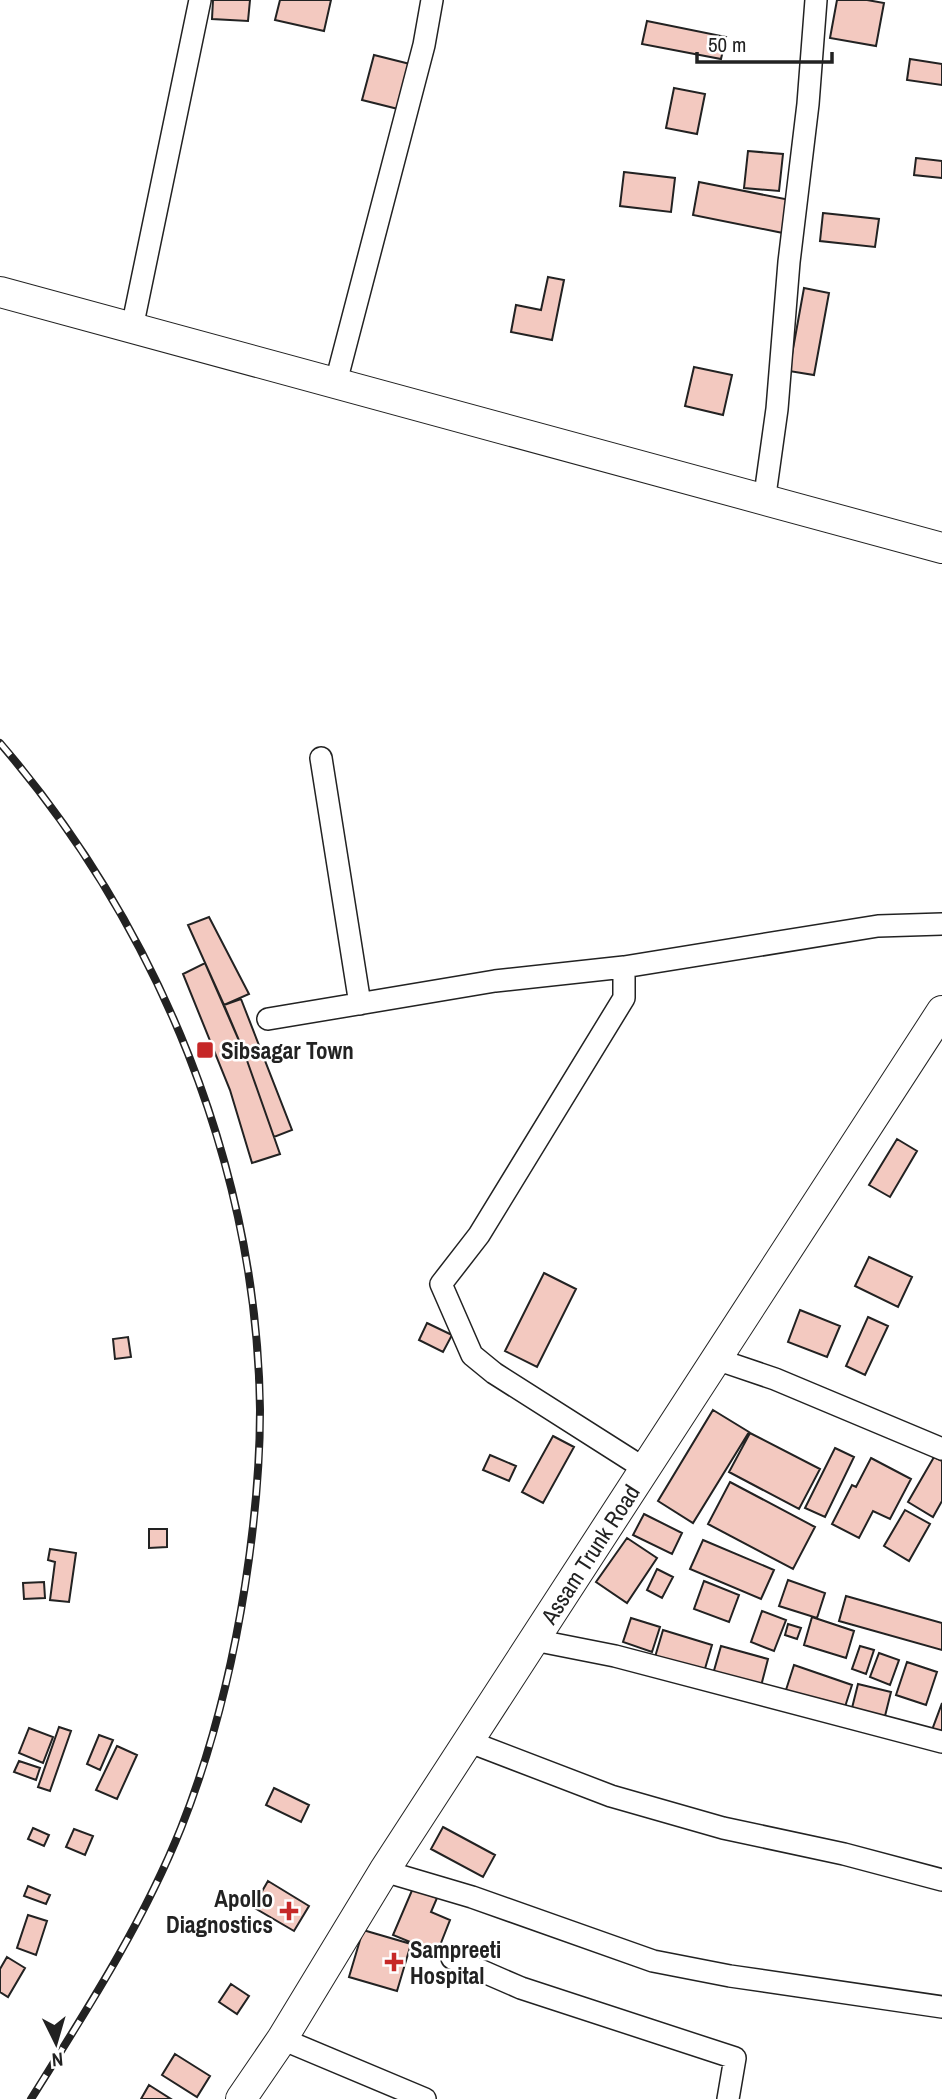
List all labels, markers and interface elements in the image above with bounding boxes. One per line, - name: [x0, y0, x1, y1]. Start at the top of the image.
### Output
- scale bar: [697, 21, 832, 65]
- text: 50 m: [708, 30, 746, 59]
- place label: Sibsagar Town: [221, 1035, 354, 1066]
- marker: Sibsagar Town: [195, 1040, 215, 1060]
- street label: Assam Trunk Road: [533, 1478, 647, 1631]
- place label: Apollo Diagnostics: [166, 1883, 273, 1940]
- marker: Apollo Diagnostics: [279, 1901, 299, 1921]
- place label: Sampreeti Hospital: [410, 1934, 501, 1991]
- marker: Sampreeti Hospital: [384, 1952, 404, 1972]
- north arrow: [21, 2008, 91, 2078]
- text: N: [51, 2046, 64, 2073]

